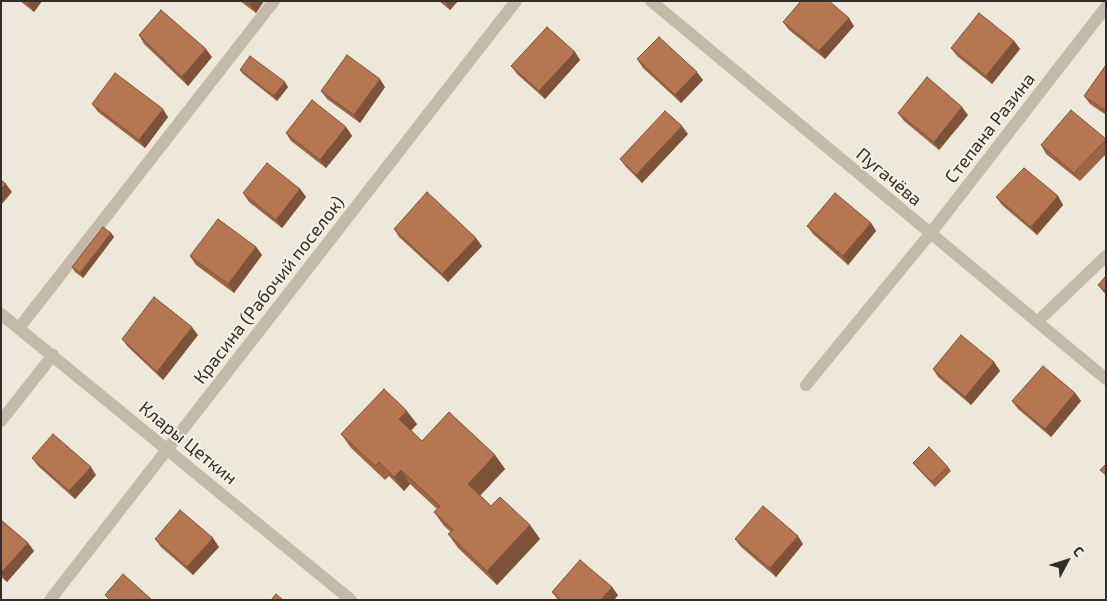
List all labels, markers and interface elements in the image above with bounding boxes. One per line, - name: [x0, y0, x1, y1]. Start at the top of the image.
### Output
- street label: Степана Разина: [940, 69, 1040, 187]
- street label: Пугачёва: [852, 143, 926, 211]
- street label: Красина (Рабочий поселок): [189, 192, 349, 388]
- street label: Клары Цеткин: [135, 397, 241, 489]
- north arrow: [1042, 536, 1092, 586]
- text: С: [1070, 542, 1088, 560]

